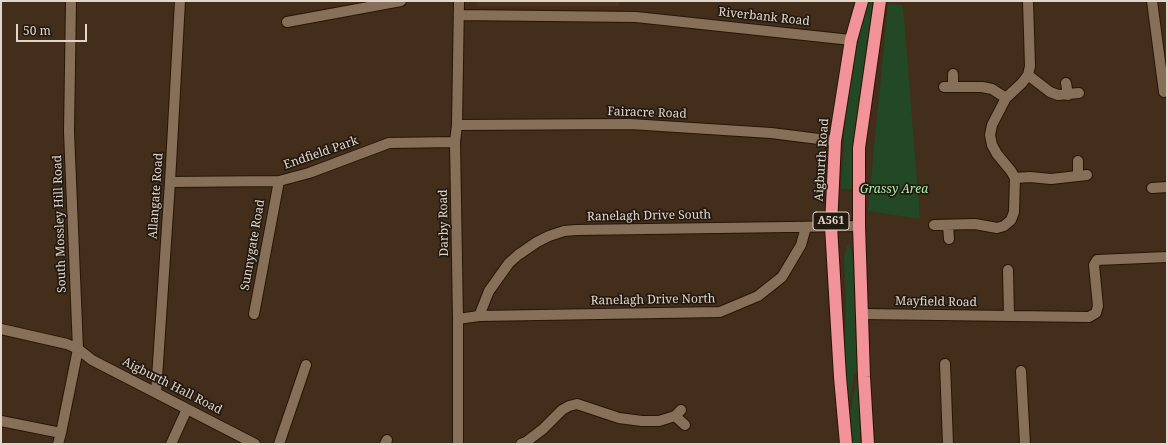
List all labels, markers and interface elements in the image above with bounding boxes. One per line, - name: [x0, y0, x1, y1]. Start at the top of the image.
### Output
- street label: Riverbank Road: [718, 5, 810, 29]
- scale bar: [18, 16, 89, 42]
- text: 50 m: [23, 22, 51, 39]
- street label: Fairacre Road: [607, 104, 687, 122]
- street label: Aigburth Road: [812, 118, 832, 202]
- street label: Endfield Park: [282, 134, 360, 172]
- street label: Allangate Road: [146, 152, 166, 240]
- street label: South Mossley Hill Road: [50, 155, 70, 293]
- park label: Grassy Area: [860, 183, 928, 197]
- street label: Darby Road: [436, 189, 452, 257]
- street label: Sunnygate Road: [238, 198, 268, 292]
- street label: Ranelagh Drive South: [587, 208, 711, 224]
- road number: A561: [813, 212, 849, 230]
- street label: Ranelagh Drive North: [591, 292, 715, 308]
- street label: Mayfield Road: [895, 294, 977, 310]
- street label: Aigburth Hall Road: [120, 355, 224, 417]

